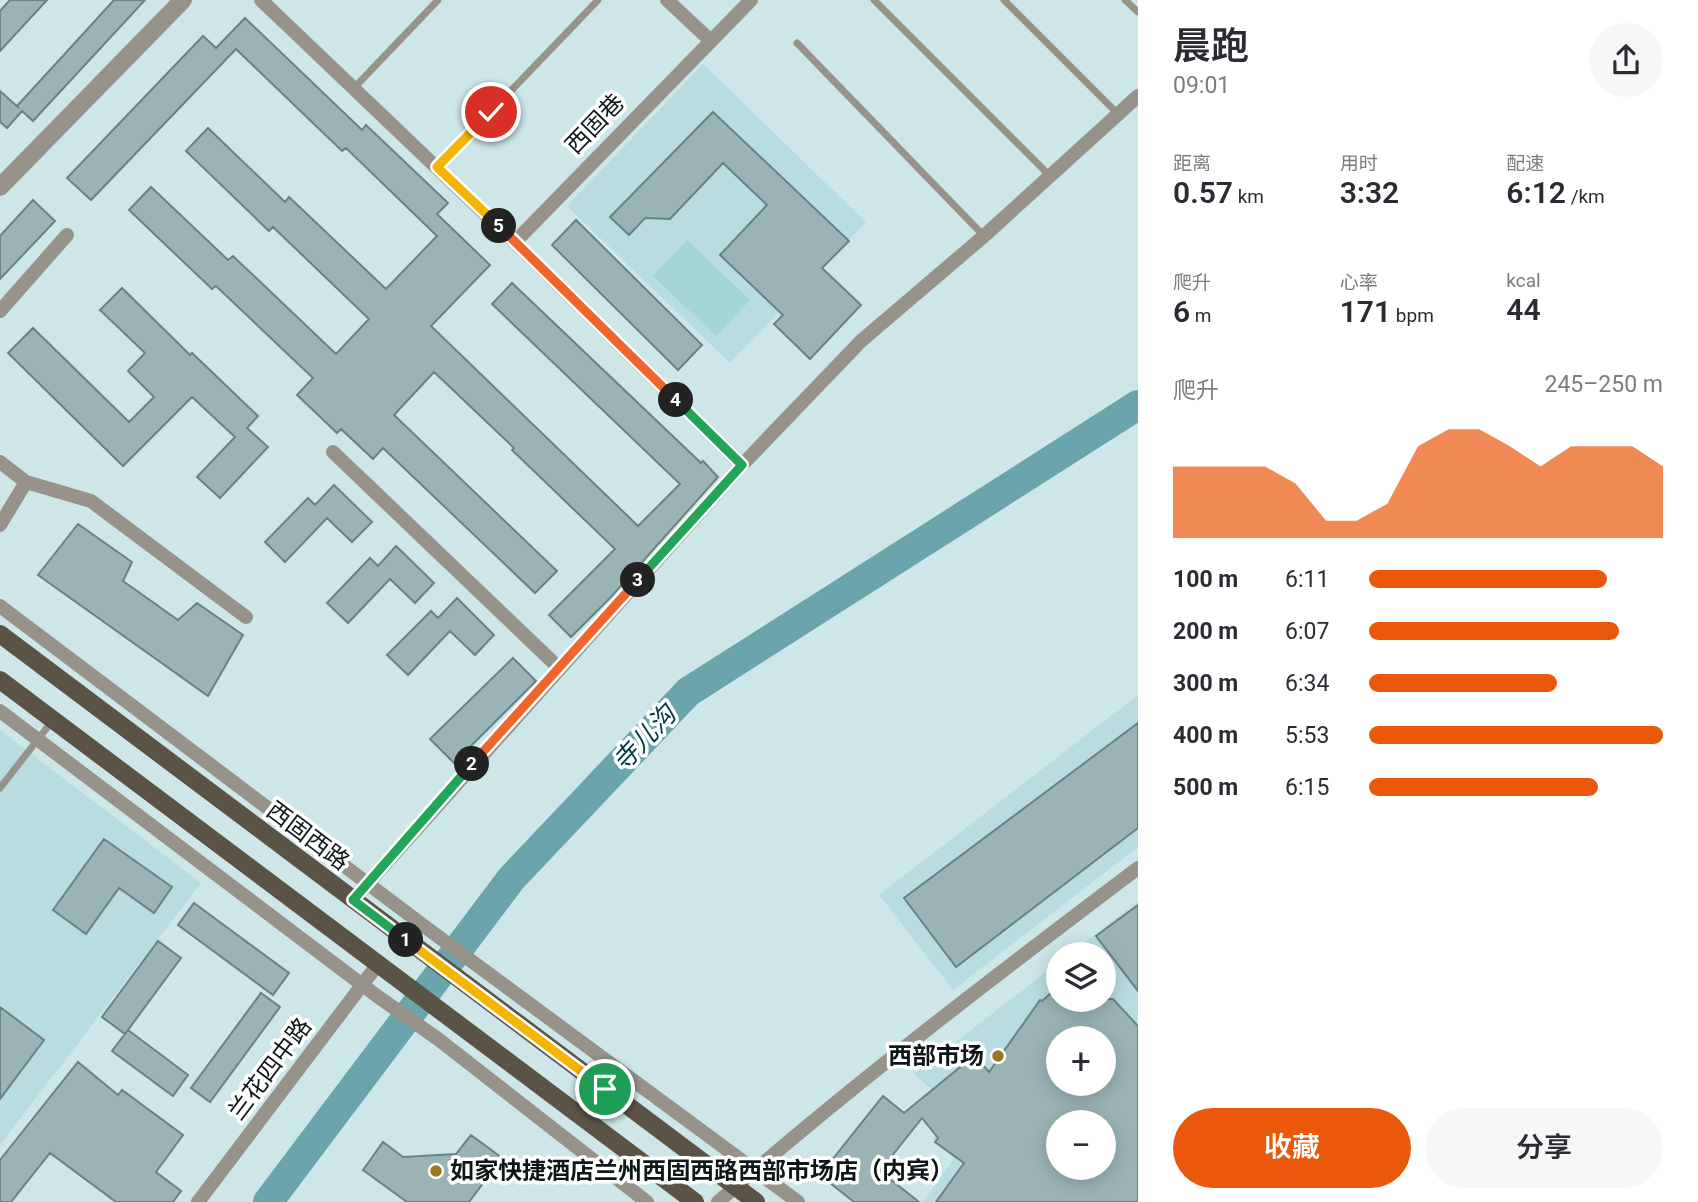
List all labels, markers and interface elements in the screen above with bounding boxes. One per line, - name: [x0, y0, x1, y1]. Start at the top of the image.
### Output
- button: share: [1589, 23, 1663, 97]
- text: 晨跑: [1173, 24, 1249, 68]
- text: 09:01: [1173, 72, 1230, 99]
- pin: [461, 82, 521, 142]
- street label: 西固巷: [560, 88, 630, 160]
- icon: check: [472, 93, 510, 131]
- text: 距离: [1173, 152, 1211, 175]
- text: 用时: [1340, 152, 1378, 175]
- text: 配速: [1506, 152, 1544, 175]
- text: 0.57: [1173, 175, 1233, 210]
- text: 3:32: [1340, 175, 1399, 210]
- text: 6:12: [1506, 175, 1566, 210]
- text: km: [1233, 185, 1264, 208]
- text: /km: [1566, 185, 1605, 208]
- pin: 5: [482, 208, 516, 244]
- text: 5: [493, 214, 504, 237]
- text: kcal: [1506, 269, 1541, 292]
- text: 爬升: [1173, 271, 1211, 294]
- text: 心率: [1340, 271, 1378, 294]
- text: 44: [1506, 292, 1541, 327]
- text: 6: [1173, 294, 1190, 329]
- text: 171: [1340, 294, 1391, 329]
- text: m: [1190, 304, 1212, 327]
- text: bpm: [1391, 304, 1434, 327]
- text: 245–250 m: [1544, 371, 1663, 398]
- text: 爬升: [1173, 377, 1219, 404]
- pin: 4: [658, 382, 694, 418]
- text: 4: [670, 388, 681, 411]
- pin: 3: [620, 562, 656, 598]
- text: 100 m: [1173, 566, 1238, 593]
- text: 6:11: [1285, 566, 1329, 593]
- text: 3: [632, 568, 643, 591]
- text: 200 m: [1173, 618, 1238, 645]
- text: 6:07: [1285, 618, 1329, 645]
- text: 300 m: [1173, 670, 1238, 697]
- text: 6:34: [1285, 670, 1329, 697]
- water label: 寺儿沟: [606, 697, 684, 777]
- text: 400 m: [1173, 722, 1238, 749]
- text: 5:53: [1285, 722, 1329, 749]
- pin: 2: [454, 746, 490, 782]
- text: 2: [466, 752, 477, 775]
- text: 500 m: [1173, 774, 1238, 801]
- text: 6:15: [1285, 774, 1329, 801]
- street label: 西固西路: [261, 796, 355, 876]
- pin: 1: [388, 922, 424, 958]
- text: 1: [400, 928, 411, 951]
- map controls: [1046, 942, 1116, 1180]
- button: layers: [1046, 942, 1116, 1012]
- street label: 兰花四中路: [223, 1013, 317, 1125]
- button: +: [1046, 1026, 1116, 1096]
- place label: 西部市场: [888, 1042, 984, 1070]
- marker: 西部市场: [990, 1048, 1006, 1064]
- pin: [575, 1059, 635, 1119]
- icon: arrive: [586, 1070, 624, 1108]
- button: 收藏: [1173, 1108, 1411, 1188]
- button: 分享: [1425, 1108, 1663, 1188]
- button: −: [1046, 1110, 1116, 1180]
- place label: 如家快捷酒店兰州西固西路西部市场店（内宾）: [450, 1157, 954, 1185]
- marker: 如家快捷酒店兰州西固西路西部市场店（内宾）: [428, 1163, 444, 1179]

